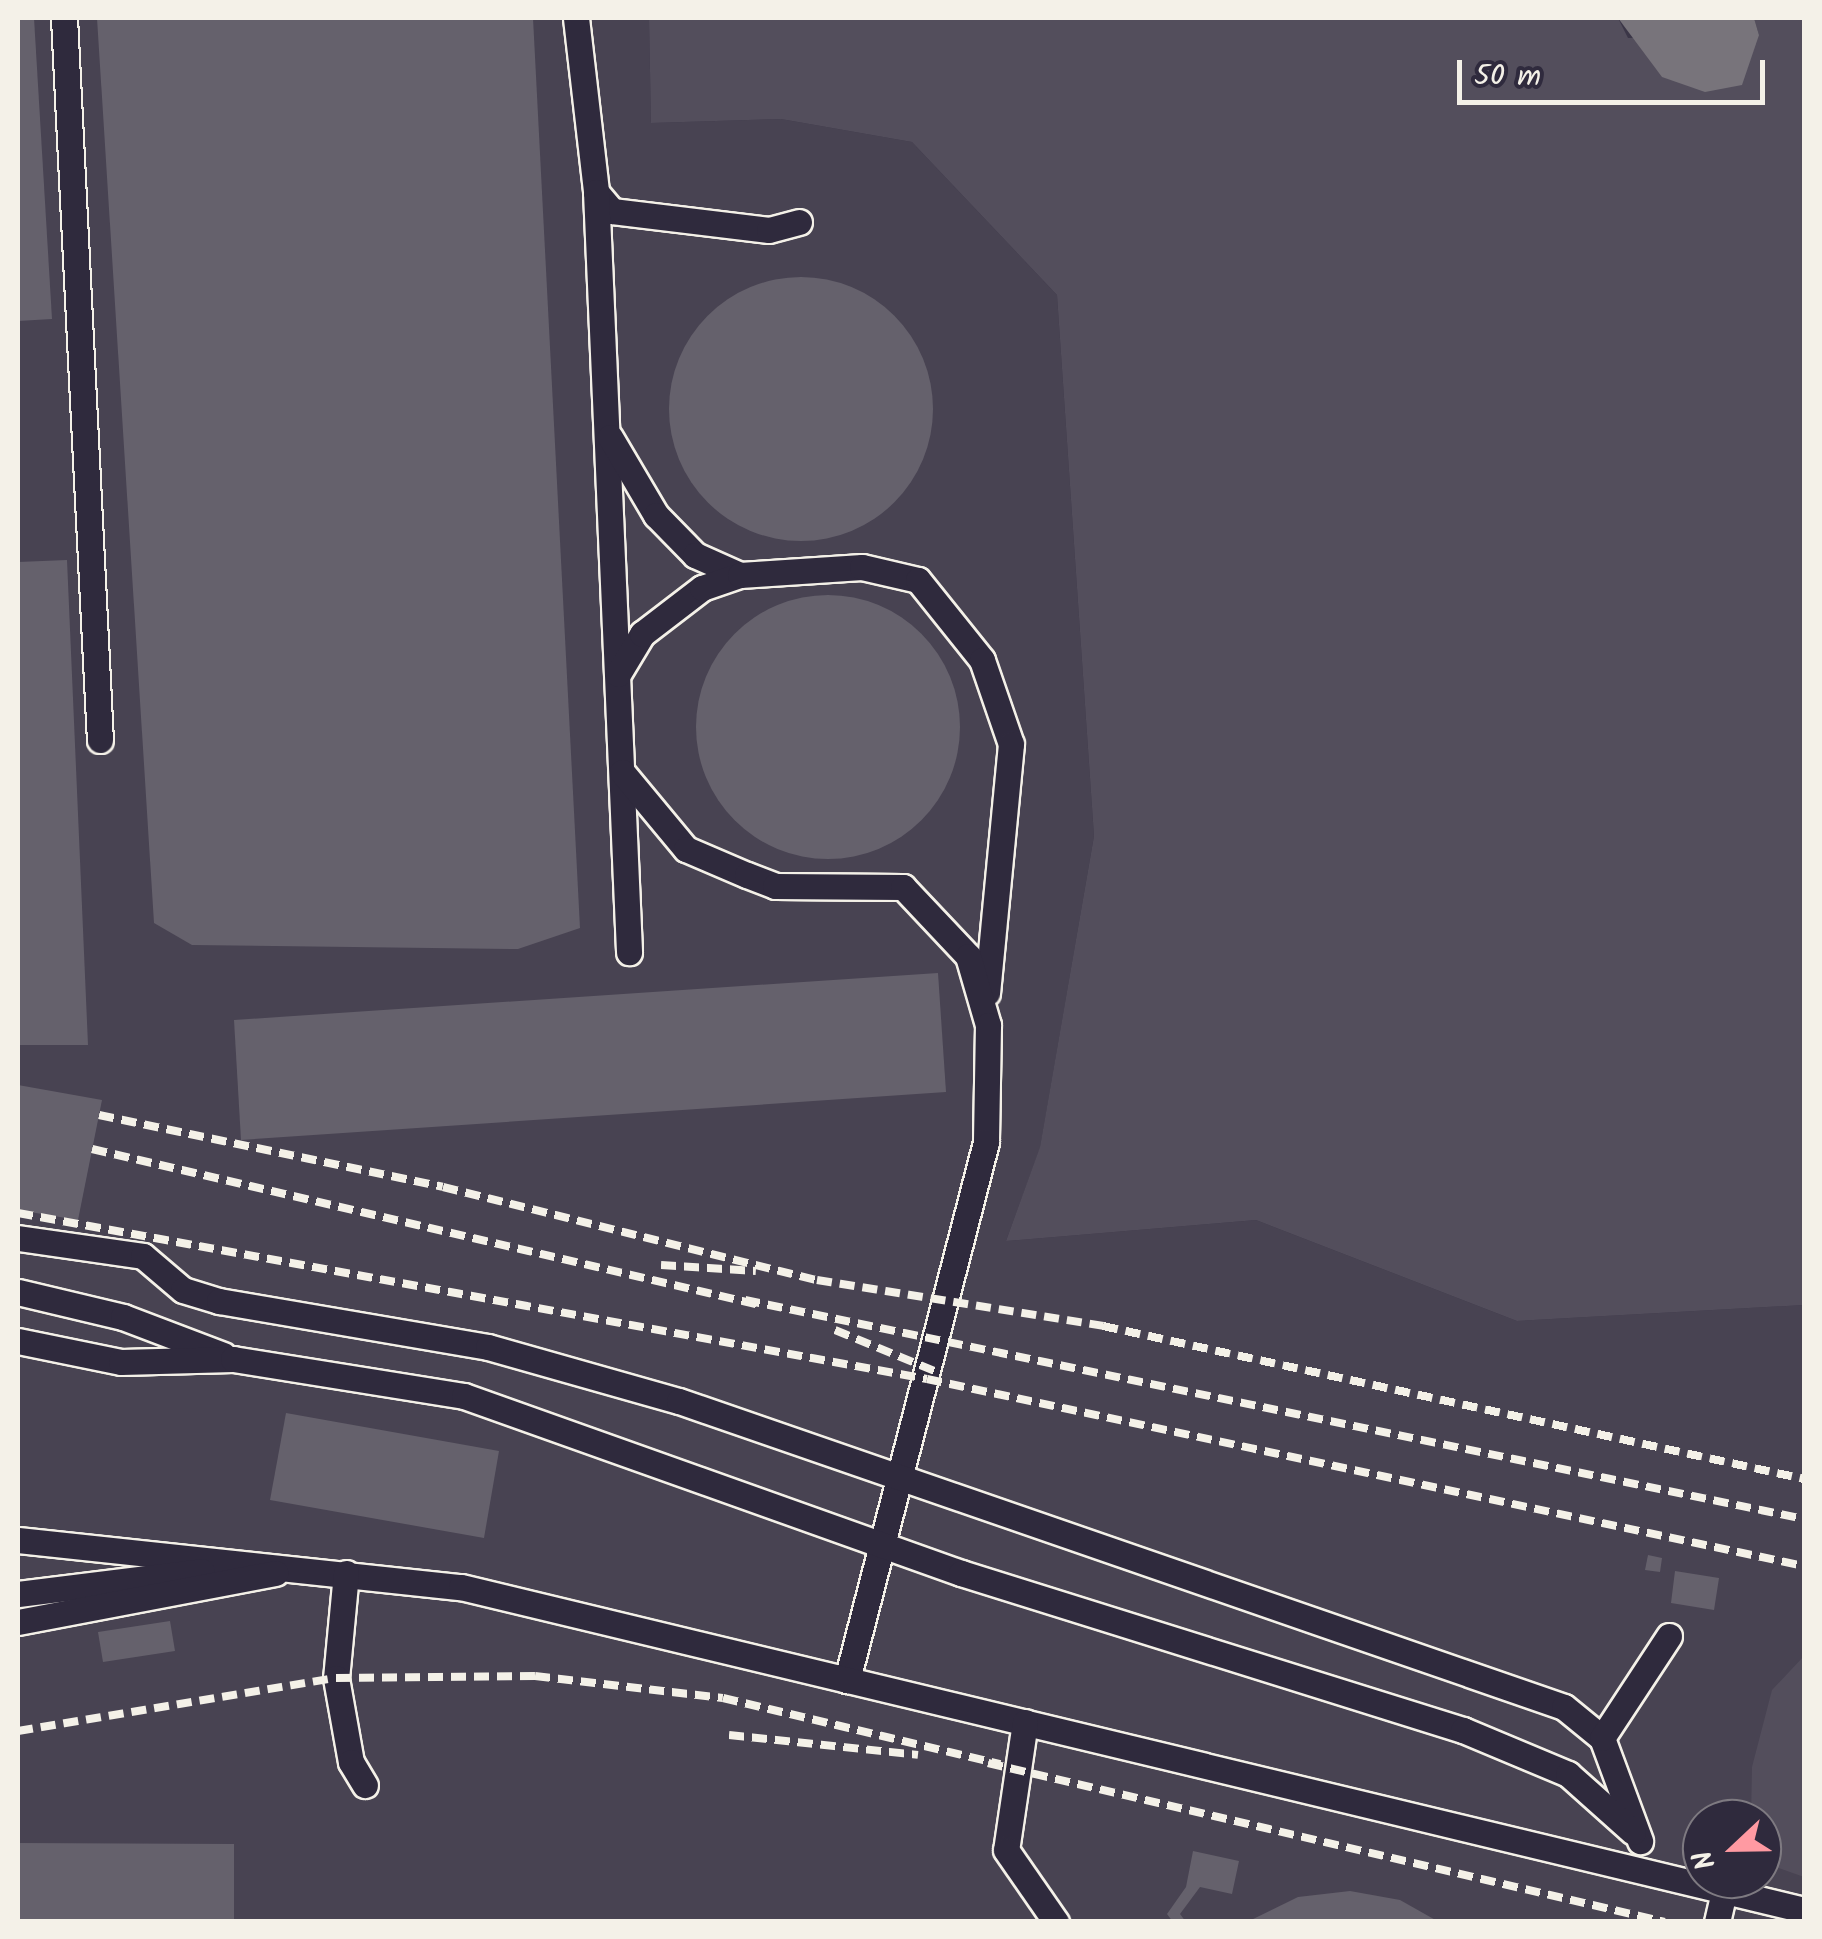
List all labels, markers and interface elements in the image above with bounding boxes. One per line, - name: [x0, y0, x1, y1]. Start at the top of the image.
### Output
- scale bar: [1462, 40, 1770, 102]
- text: 50 m: [1474, 53, 1541, 101]
- north arrow: [1682, 1799, 1782, 1899]
- text: N: [1681, 1843, 1730, 1876]

